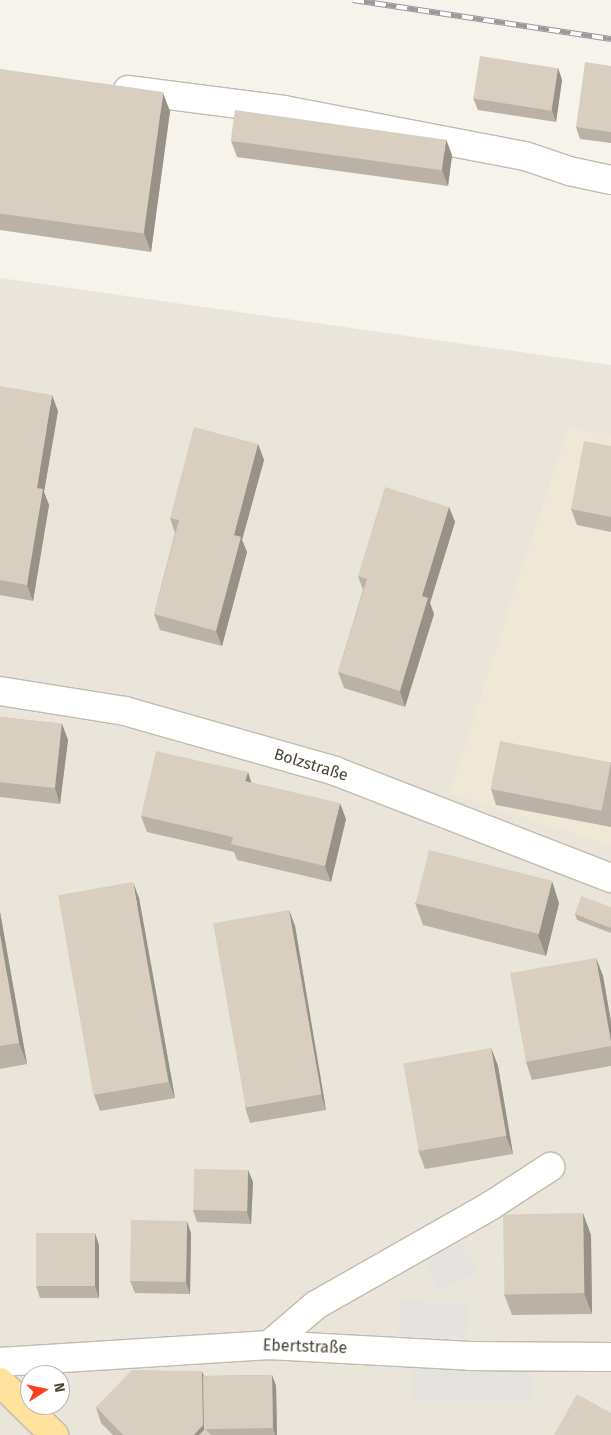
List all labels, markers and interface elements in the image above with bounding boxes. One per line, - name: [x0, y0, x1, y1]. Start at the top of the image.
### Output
- street label: Bolzstraße: [272, 745, 350, 785]
- street label: Ebertstraße: [262, 1336, 348, 1358]
- north arrow: [20, 1365, 70, 1415]
- text: N: [50, 1381, 68, 1394]

